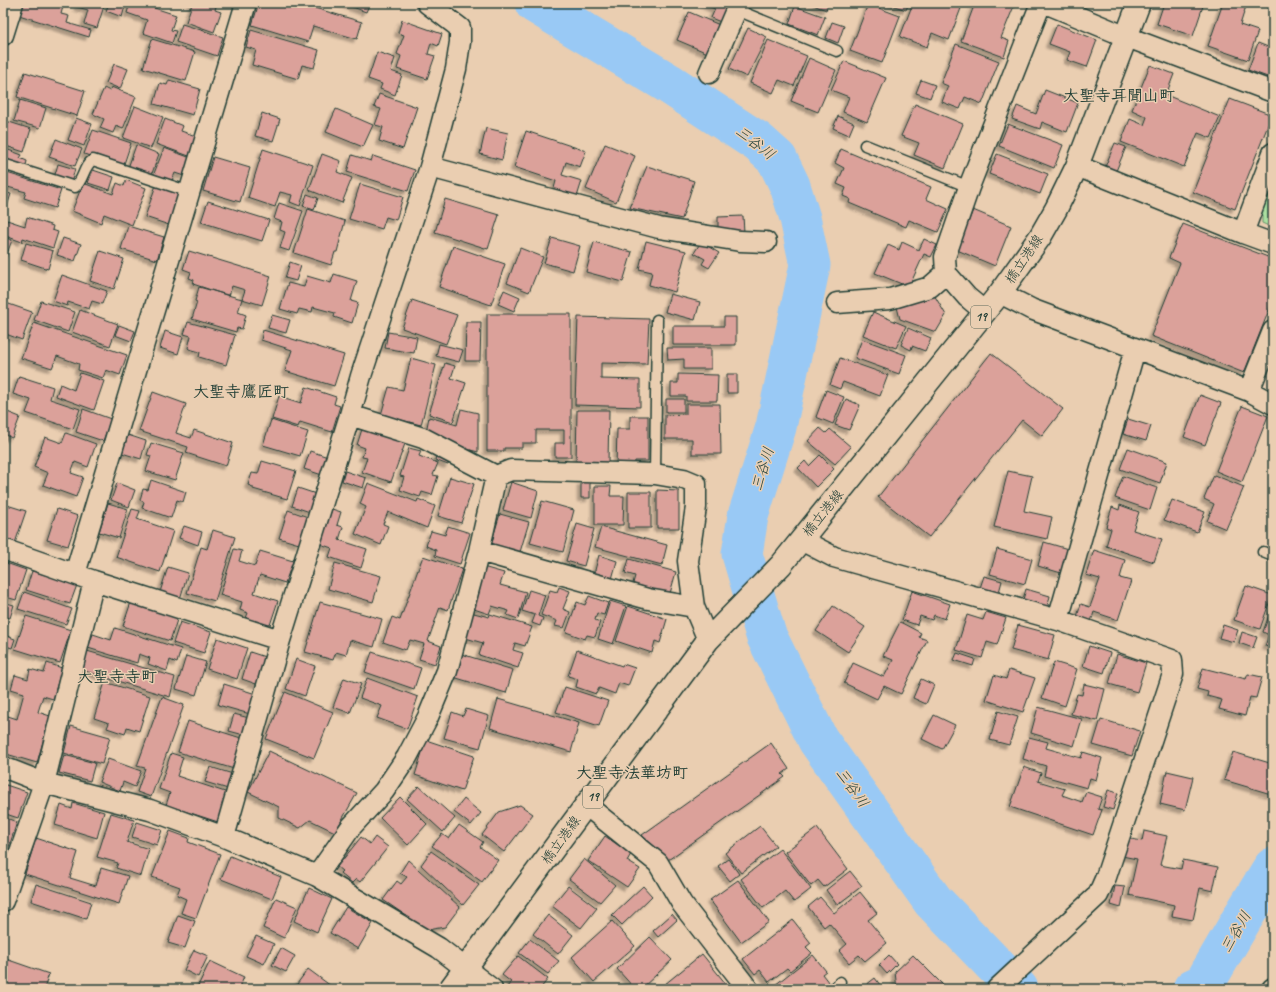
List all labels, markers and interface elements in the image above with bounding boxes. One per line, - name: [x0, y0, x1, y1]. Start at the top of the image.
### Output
- district label: 大聖寺耳聞山町: [1063, 86, 1175, 106]
- water label: 三谷川: [731, 122, 779, 164]
- street label: 橋立港線: [1001, 231, 1047, 287]
- road number: 19: [971, 306, 991, 328]
- district label: 大聖寺鷹匠町: [193, 382, 289, 402]
- water label: 三谷川: [747, 445, 779, 493]
- street label: 橋立港線: [799, 486, 847, 540]
- district label: 大聖寺寺町: [77, 667, 157, 687]
- district label: 大聖寺法華坊町: [576, 763, 688, 783]
- water label: 三谷川: [831, 764, 873, 812]
- road number: 19: [583, 786, 603, 808]
- street label: 橋立港線: [538, 812, 584, 868]
- water label: 三谷川: [1217, 908, 1255, 956]

